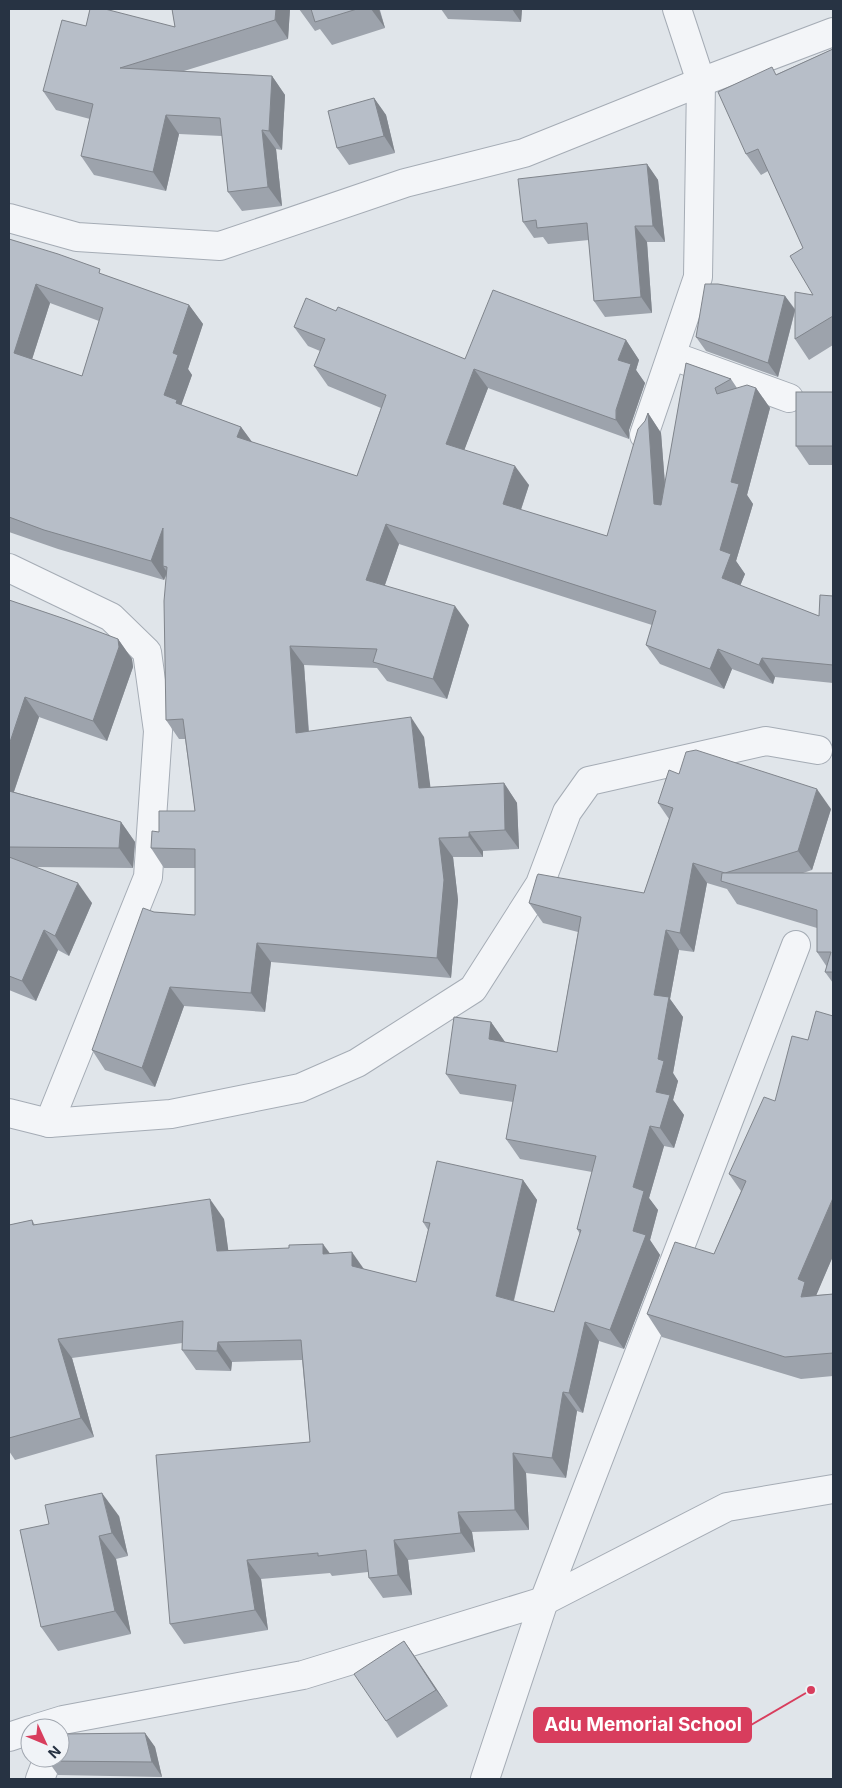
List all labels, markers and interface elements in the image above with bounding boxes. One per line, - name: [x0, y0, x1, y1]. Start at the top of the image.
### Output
- callout: Adu Memorial School: [534, 1708, 751, 1742]
- text: Adu Memorial School: [544, 1713, 742, 1736]
- north arrow: [20, 1718, 70, 1768]
- text: N: [45, 1743, 65, 1762]

